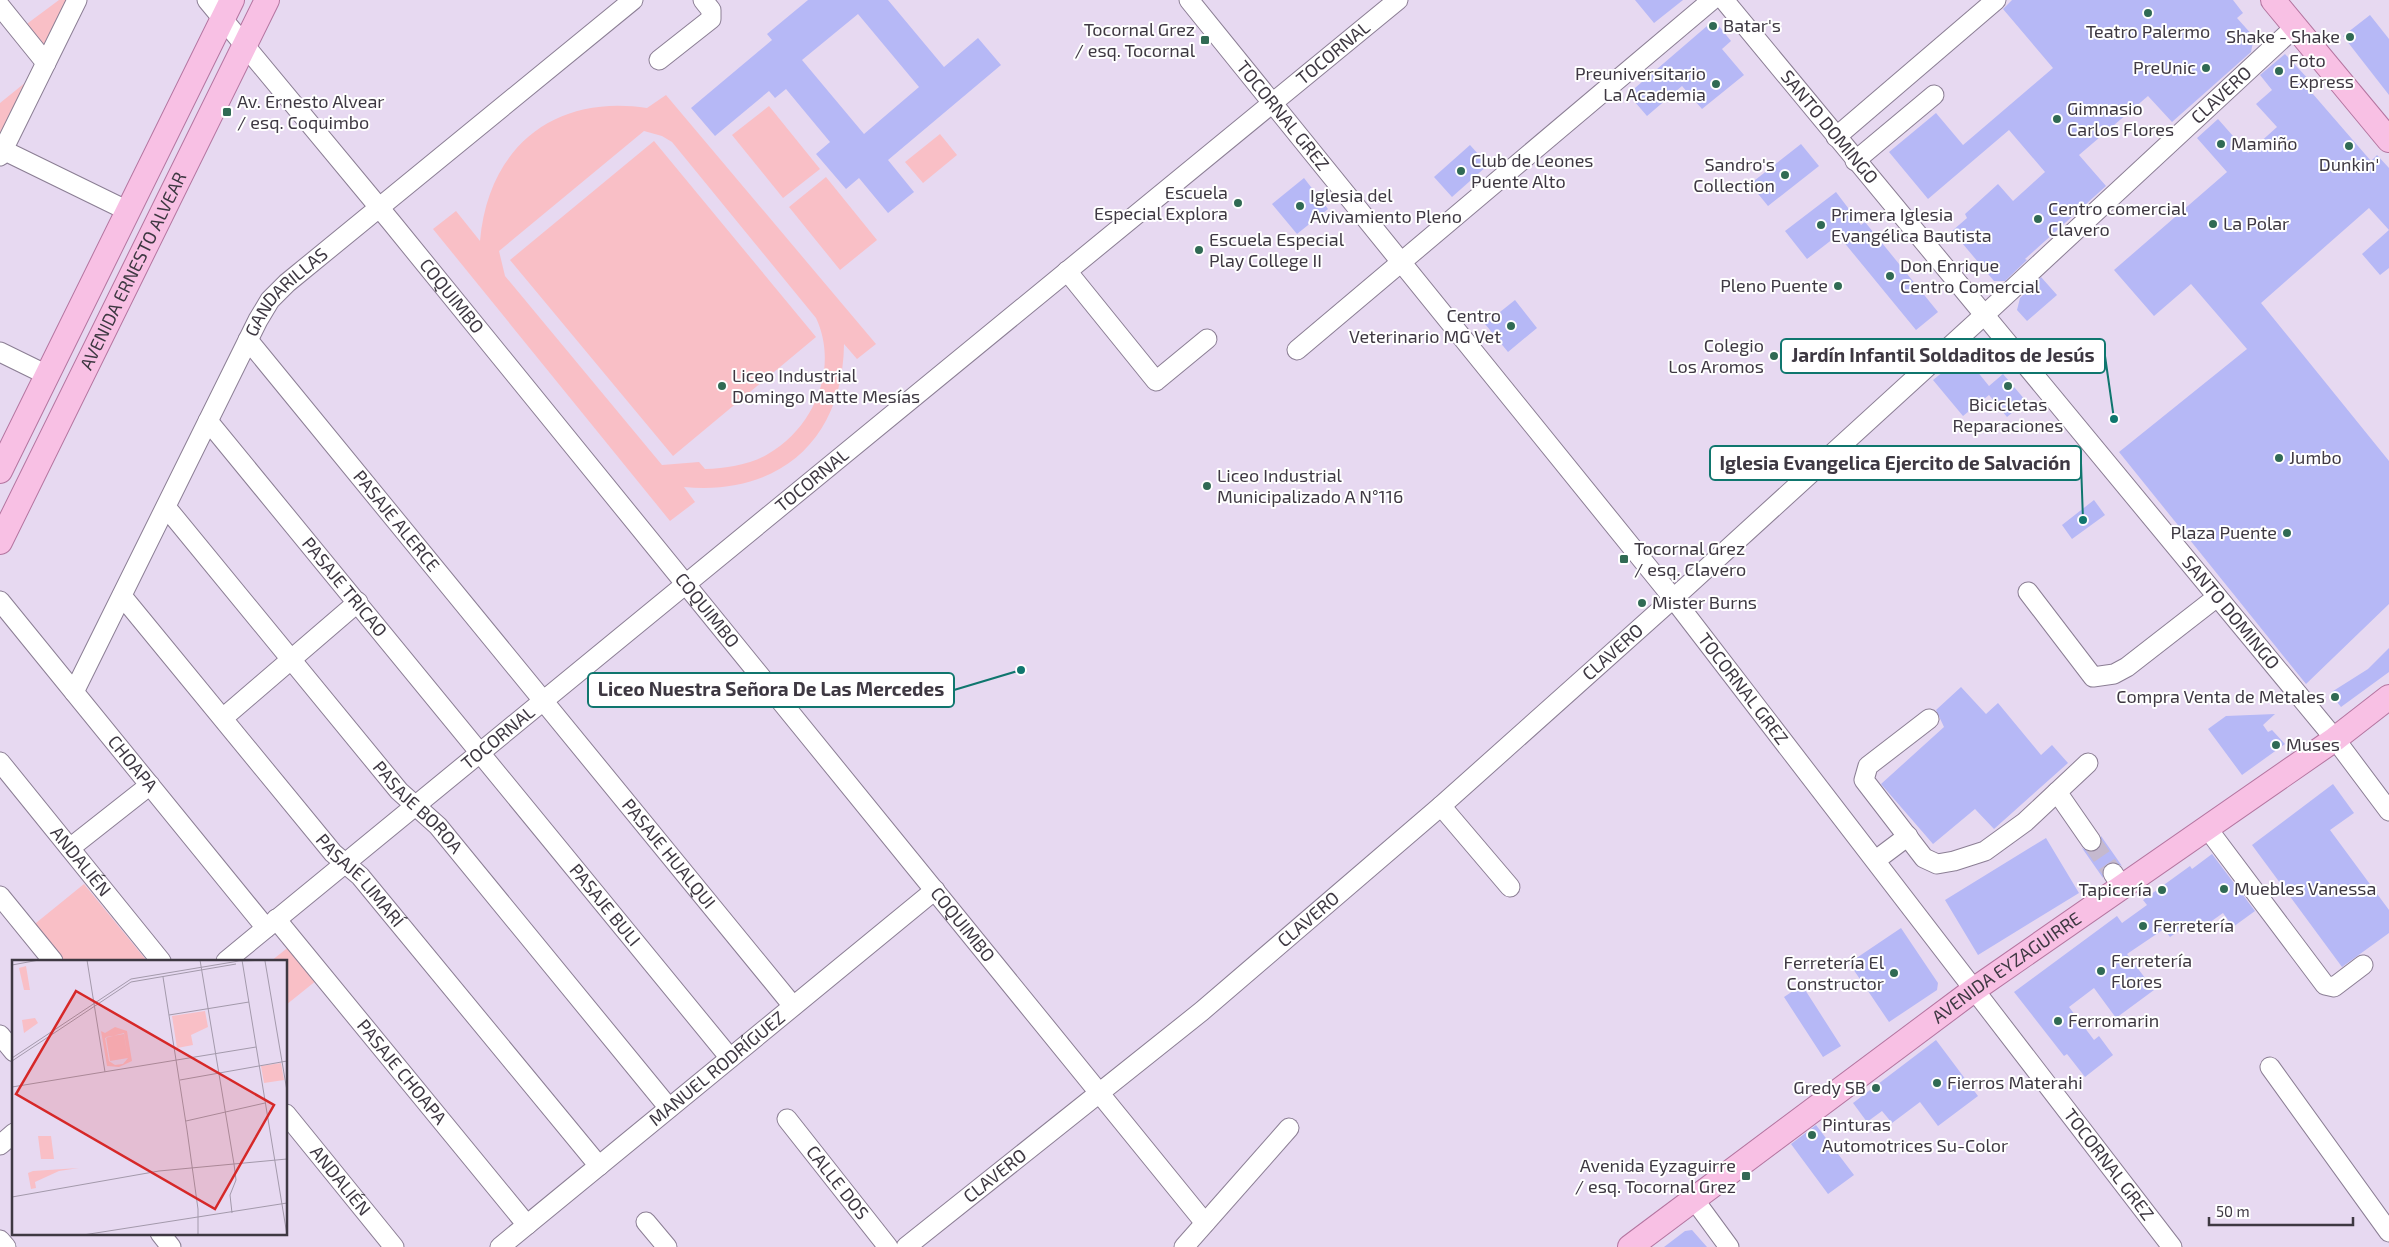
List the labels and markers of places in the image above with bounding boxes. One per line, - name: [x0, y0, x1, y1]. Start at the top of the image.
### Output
- marker: Teatro Palermo: [2142, 7, 2154, 19]
- place label: Batar's: [1723, 14, 1781, 36]
- place label: Tocornal Grez / esq. Tocornal: [1074, 18, 1196, 61]
- marker: Batar's: [1707, 20, 1719, 32]
- place label: Teatro Palermo: [2086, 20, 2210, 42]
- place label: Shake - Shake: [2226, 25, 2340, 47]
- marker: Shake - Shake: [2344, 31, 2356, 43]
- marker: Tocornal Grez / esq. Tocornal: [1199, 34, 1211, 46]
- place label: Foto Express: [2289, 49, 2354, 92]
- place label: PreUnic: [2133, 56, 2196, 78]
- place label: Preuniversitario La Academia: [1575, 62, 1706, 105]
- marker: PreUnic: [2200, 62, 2212, 74]
- marker: Foto Express: [2273, 65, 2285, 77]
- marker: Preuniversitario La Academia: [1710, 78, 1722, 90]
- place label: Av. Ernesto Alvear / esq. Coquimbo: [237, 90, 385, 133]
- place label: Gimnasio Carlos Flores: [2067, 97, 2174, 140]
- marker: Av. Ernesto Alvear / esq. Coquimbo: [221, 106, 233, 118]
- marker: Gimnasio Carlos Flores: [2051, 113, 2063, 125]
- place label: Mamiño: [2231, 132, 2298, 154]
- marker: Mamiño: [2215, 138, 2227, 150]
- marker: Dunkin': [2343, 140, 2355, 152]
- place label: Club de Leones Puente Alto: [1471, 149, 1594, 192]
- place label: Sandro's Collection: [1693, 153, 1775, 196]
- place label: Dunkin': [2319, 153, 2379, 175]
- marker: Club de Leones Puente Alto: [1455, 165, 1467, 177]
- marker: Sandro's Collection: [1779, 169, 1791, 181]
- place label: Escuela Especial Explora: [1094, 181, 1228, 224]
- place label: Iglesia del Avivamiento Pleno: [1310, 184, 1462, 227]
- marker: Escuela Especial Explora: [1232, 197, 1244, 209]
- place label: Centro comercial Clavero: [2048, 197, 2187, 240]
- marker: Iglesia del Avivamiento Pleno: [1294, 200, 1306, 212]
- place label: Primera Iglesia Evangélica Bautista: [1831, 203, 1992, 246]
- place label: La Polar: [2223, 212, 2289, 234]
- marker: Centro comercial Clavero: [2032, 213, 2044, 225]
- marker: La Polar: [2207, 218, 2219, 230]
- marker: Primera Iglesia Evangélica Bautista: [1815, 219, 1827, 231]
- place label: Escuela Especial Play College II: [1209, 228, 1345, 271]
- marker: Escuela Especial Play College II: [1193, 244, 1205, 256]
- place label: Don Enrique Centro Comercial: [1900, 254, 2041, 297]
- marker: Don Enrique Centro Comercial: [1884, 270, 1896, 282]
- place label: Pleno Puente: [1720, 274, 1828, 296]
- marker: Pleno Puente: [1832, 280, 1844, 292]
- place label: Centro Veterinario MG Vet: [1349, 304, 1501, 347]
- marker: Centro Veterinario MG Vet: [1505, 320, 1517, 332]
- place label: Colegio Los Aromos: [1668, 334, 1764, 377]
- callout: Jardín Infantil Soldaditos de Jesús: [1781, 339, 2105, 373]
- marker: Colegio Los Aromos: [1768, 350, 1780, 362]
- place label: Liceo Industrial Domingo Matte Mesías: [732, 364, 920, 407]
- marker: Liceo Industrial Domingo Matte Mesías: [716, 380, 728, 392]
- marker: Bicicletas Reparaciones: [2002, 380, 2014, 392]
- place label: Bicicletas Reparaciones: [1953, 393, 2063, 436]
- callout: Iglesia Evangelica Ejercito de Salvación: [1710, 446, 2081, 480]
- place label: Jumbo: [2289, 446, 2342, 468]
- marker: Jumbo: [2273, 452, 2285, 464]
- place label: Liceo Industrial Municipalizado A N°116: [1217, 464, 1403, 507]
- marker: Liceo Industrial Municipalizado A N°116: [1201, 480, 1213, 492]
- place label: Plaza Puente: [2171, 521, 2277, 543]
- marker: Plaza Puente: [2281, 527, 2293, 539]
- place label: Tocornal Grez / esq. Clavero: [1634, 537, 1746, 580]
- marker: Tocornal Grez / esq. Clavero: [1618, 553, 1630, 565]
- place label: Mister Burns: [1652, 591, 1757, 613]
- marker: Mister Burns: [1636, 597, 1648, 609]
- callout: Liceo Nuestra Señora De Las Mercedes: [588, 673, 954, 707]
- place label: Compra Venta de Metales: [2116, 685, 2325, 707]
- marker: Compra Venta de Metales: [2329, 691, 2341, 703]
- place label: Muses: [2286, 733, 2340, 755]
- marker: Muses: [2270, 739, 2282, 751]
- place label: Muebles Vanessa: [2234, 877, 2376, 899]
- place label: Tapicería: [2079, 878, 2152, 900]
- marker: Muebles Vanessa: [2218, 883, 2230, 895]
- marker: Tapicería: [2156, 884, 2168, 896]
- place label: Ferretería: [2153, 914, 2234, 936]
- marker: Ferretería: [2137, 920, 2149, 932]
- place label: Ferretería Flores: [2111, 949, 2192, 992]
- place label: Ferretería El Constructor: [1784, 951, 1885, 994]
- marker: Ferretería Flores: [2095, 965, 2107, 977]
- marker: Ferretería El Constructor: [1888, 967, 1900, 979]
- place label: Ferromarin: [2068, 1009, 2159, 1031]
- marker: Ferromarin: [2052, 1015, 2064, 1027]
- place label: Fierros Materahi: [1947, 1071, 2083, 1093]
- place label: Gredy SB: [1793, 1076, 1866, 1098]
- marker: Fierros Materahi: [1931, 1077, 1943, 1089]
- marker: Gredy SB: [1870, 1082, 1882, 1094]
- place label: Pinturas Automotrices Su-Color: [1822, 1113, 2008, 1156]
- marker: Pinturas Automotrices Su-Color: [1806, 1129, 1818, 1141]
- place label: Avenida Eyzaguirre / esq. Tocornal Grez: [1575, 1154, 1736, 1197]
- marker: Avenida Eyzaguirre / esq. Tocornal Grez: [1740, 1170, 1752, 1182]

